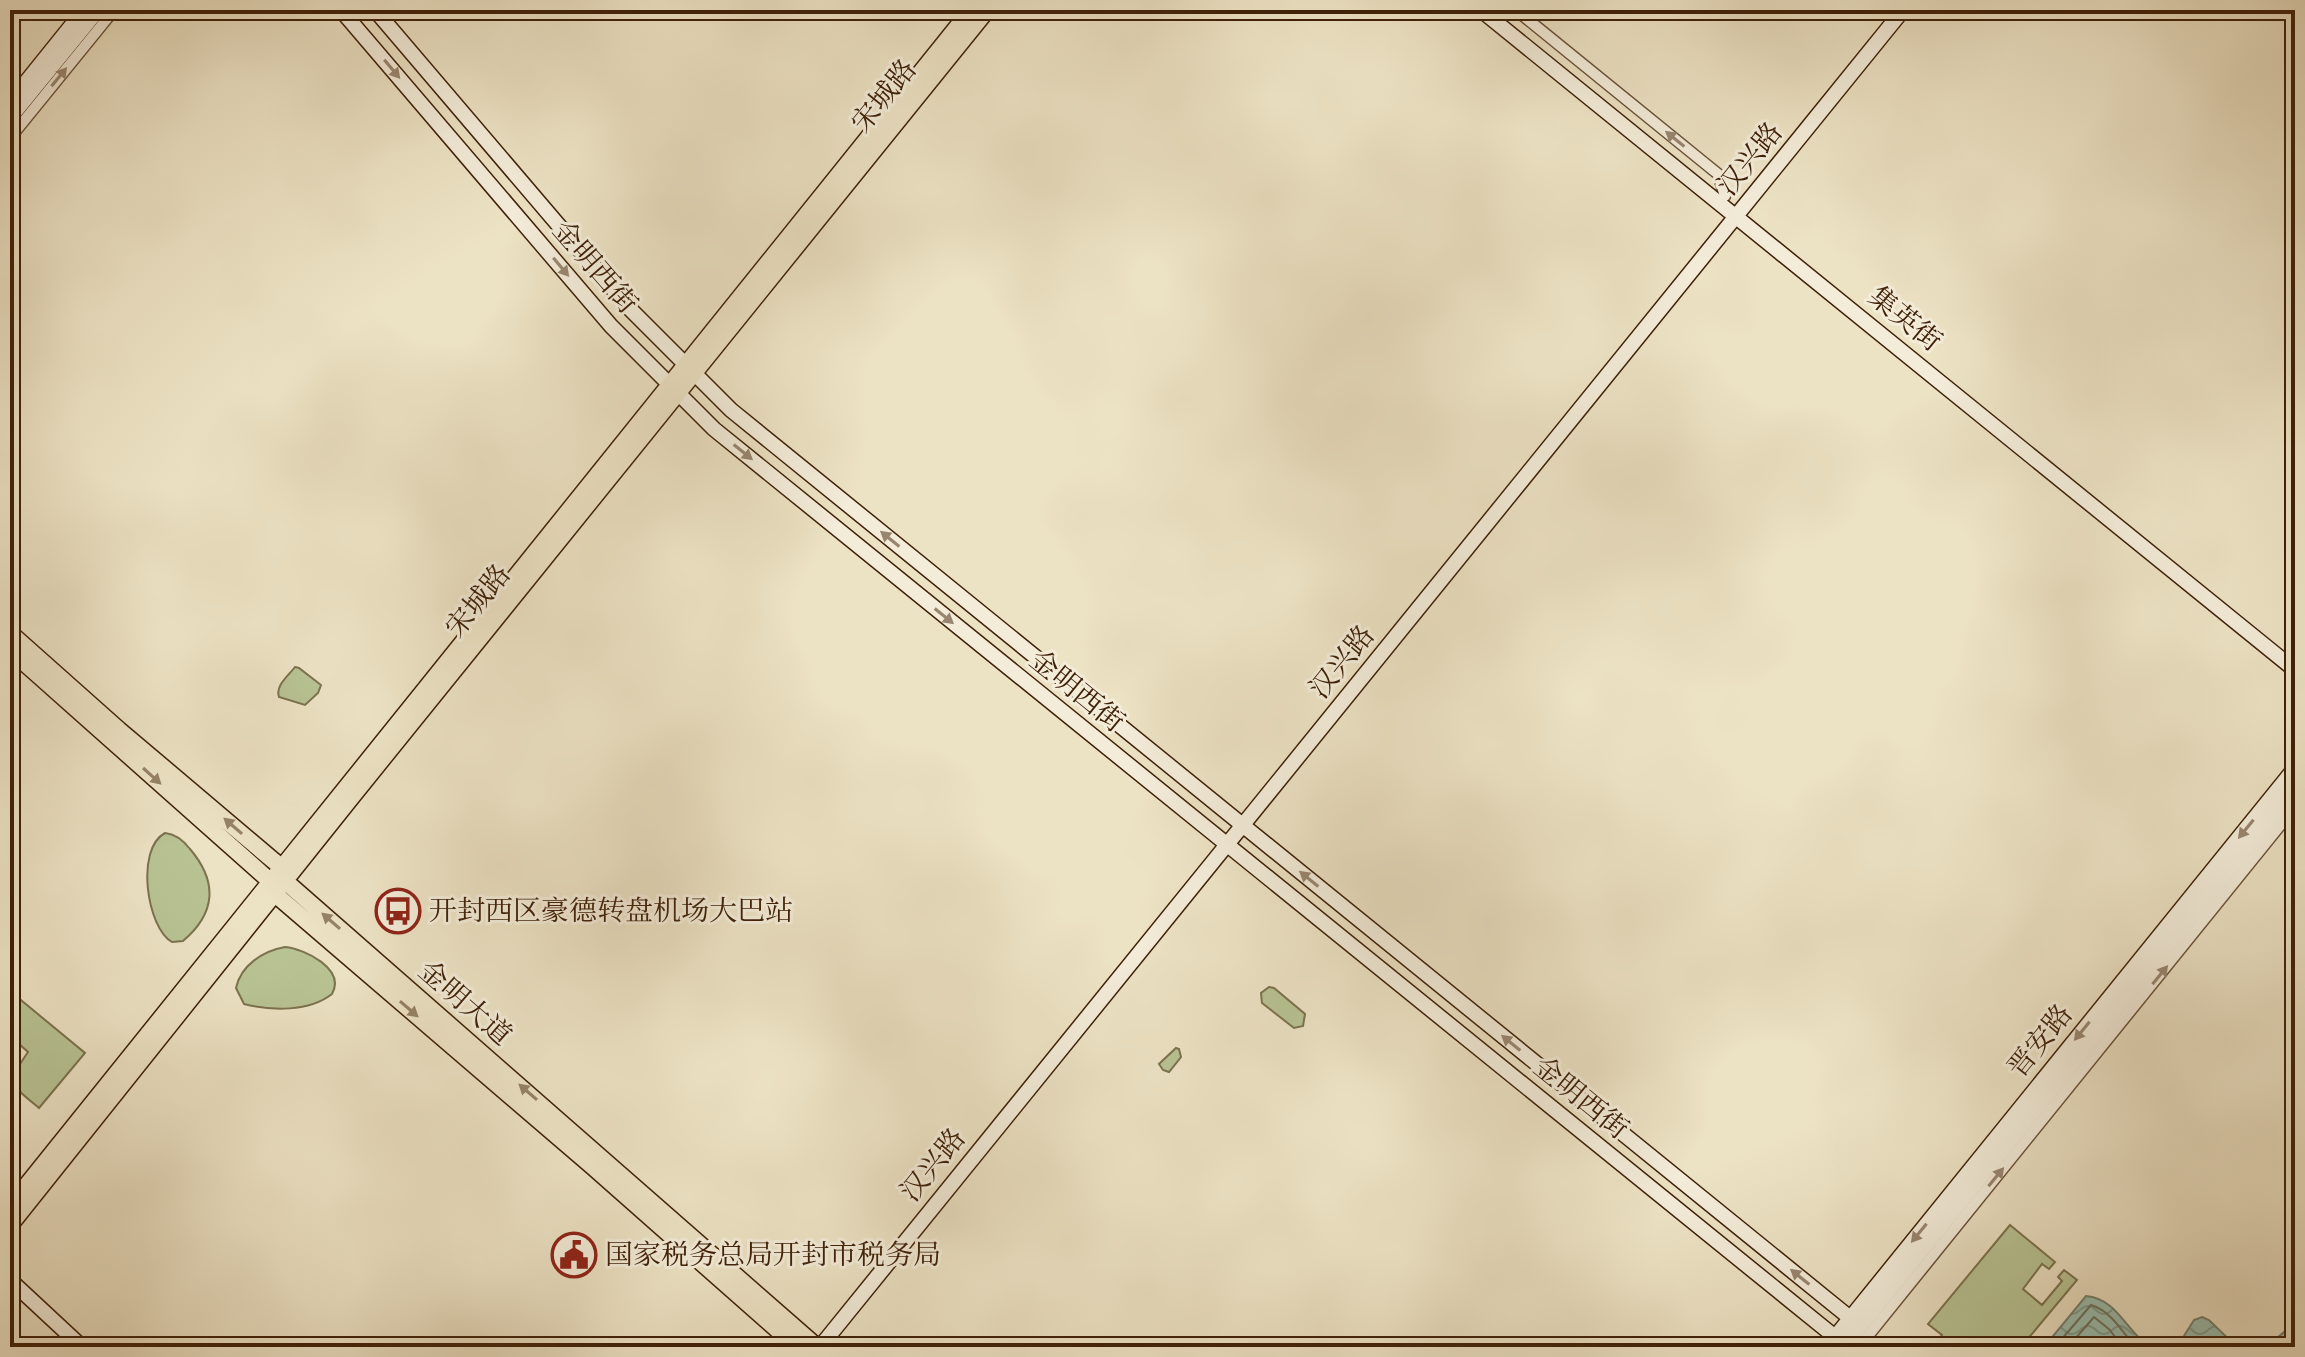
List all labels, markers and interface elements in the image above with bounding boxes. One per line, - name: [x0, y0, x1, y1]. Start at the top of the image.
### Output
- street label: 宋城路: [843, 51, 925, 141]
- one-way arrow: [383, 59, 400, 79]
- one-way arrow: [50, 68, 67, 88]
- street label: 汉兴路: [1709, 114, 1791, 204]
- one-way arrow: [1666, 131, 1686, 148]
- street label: 金明西街: [544, 212, 646, 322]
- one-way arrow: [552, 257, 569, 277]
- street label: 集英街: [1860, 278, 1950, 360]
- one-way arrow: [733, 443, 753, 460]
- one-way arrow: [880, 531, 900, 547]
- street label: 宋城路: [437, 556, 519, 646]
- one-way arrow: [934, 607, 954, 624]
- street label: 汉兴路: [1301, 617, 1383, 707]
- street label: 金明西街: [1022, 641, 1132, 741]
- one-way arrow: [141, 767, 161, 784]
- one-way arrow: [224, 818, 244, 835]
- one-way arrow: [2238, 819, 2255, 839]
- one-way arrow: [1299, 871, 1319, 888]
- bus stop icon: 开封西区豪德转盘机场大巴站: [374, 887, 422, 935]
- place label: 开封西区豪德转盘机场大巴站: [429, 892, 793, 930]
- one-way arrow: [322, 913, 342, 930]
- street label: 金明大道: [410, 952, 520, 1054]
- one-way arrow: [2151, 965, 2167, 985]
- street label: 晋安路: [1999, 996, 2081, 1086]
- one-way arrow: [398, 1000, 418, 1017]
- one-way arrow: [2074, 1021, 2091, 1041]
- one-way arrow: [1501, 1035, 1521, 1052]
- street label: 金明西街: [1526, 1048, 1636, 1148]
- one-way arrow: [518, 1084, 538, 1101]
- street label: 汉兴路: [892, 1120, 974, 1210]
- one-way arrow: [1988, 1167, 2005, 1188]
- one-way arrow: [1911, 1223, 1928, 1243]
- public building icon: 国家税务总局开封市税务局: [550, 1231, 598, 1279]
- place label: 国家税务总局开封市税务局: [605, 1236, 941, 1274]
- one-way arrow: [1790, 1269, 1810, 1286]

